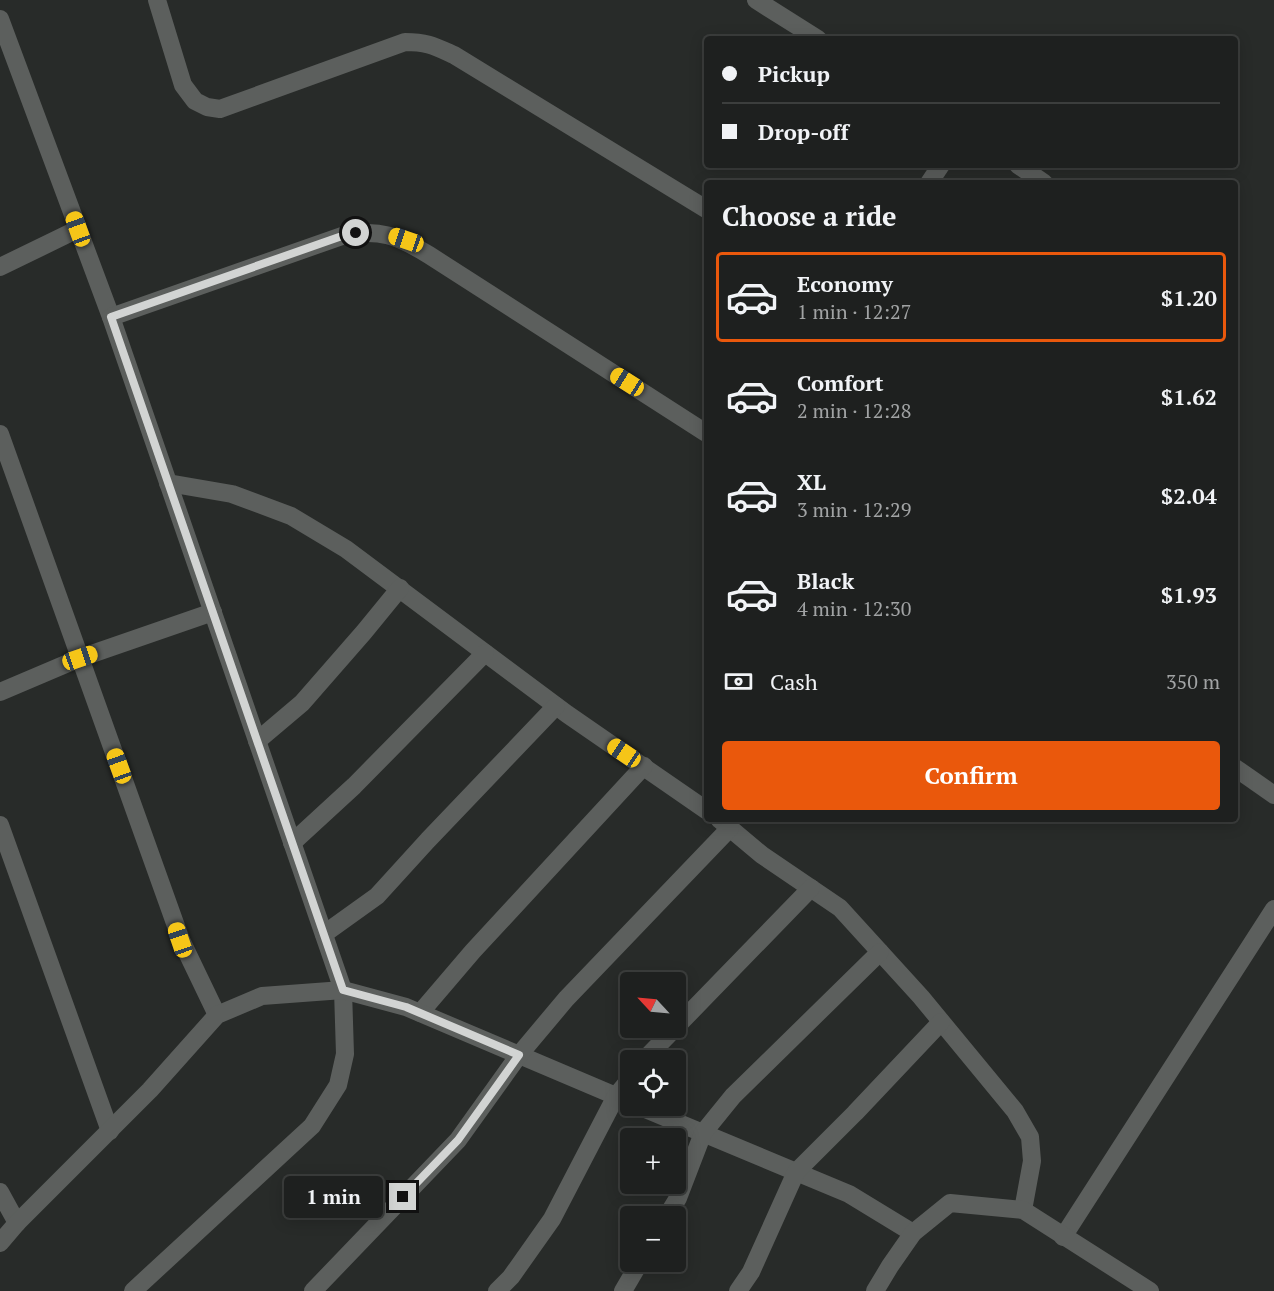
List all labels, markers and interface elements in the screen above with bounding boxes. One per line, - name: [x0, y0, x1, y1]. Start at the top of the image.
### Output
- text: Pickup: [758, 59, 830, 88]
- text: Drop-off: [758, 117, 849, 146]
- text: Choose a ride: [722, 198, 897, 234]
- car: [63, 209, 93, 249]
- route start: [342, 219, 369, 246]
- car: [386, 226, 426, 254]
- text: Economy: [797, 269, 893, 298]
- icon: car: [725, 270, 779, 324]
- text: $1.20: [1161, 283, 1217, 312]
- text: 1 min · 12:27: [797, 298, 911, 325]
- car: [607, 365, 647, 399]
- text: Comfort: [797, 368, 883, 397]
- icon: car: [725, 369, 779, 423]
- text: $1.62: [1161, 382, 1217, 411]
- text: 2 min · 12:28: [797, 397, 911, 424]
- text: XL: [797, 467, 826, 496]
- icon: car: [725, 468, 779, 522]
- text: $2.04: [1161, 481, 1217, 510]
- text: 3 min · 12:29: [797, 496, 911, 523]
- text: Black: [797, 566, 854, 595]
- icon: car: [725, 567, 779, 621]
- text: $1.93: [1161, 580, 1217, 609]
- text: 4 min · 12:30: [797, 595, 911, 622]
- car: [60, 644, 100, 672]
- icon: cash: [722, 665, 755, 698]
- text: Cash: [770, 667, 818, 696]
- text: 350 m: [1166, 668, 1220, 695]
- car: [604, 735, 644, 771]
- button: Confirm: [722, 741, 1220, 810]
- car: [104, 746, 134, 786]
- car: [166, 920, 194, 960]
- north arrow: [620, 972, 686, 1038]
- map controls: [620, 972, 686, 1272]
- button: locate: [620, 1050, 686, 1116]
- button: +: [620, 1128, 686, 1194]
- callout: 1 min: [283, 1176, 382, 1218]
- text: 1 min: [306, 1183, 361, 1210]
- route end: [389, 1183, 416, 1210]
- button: −: [620, 1206, 686, 1272]

